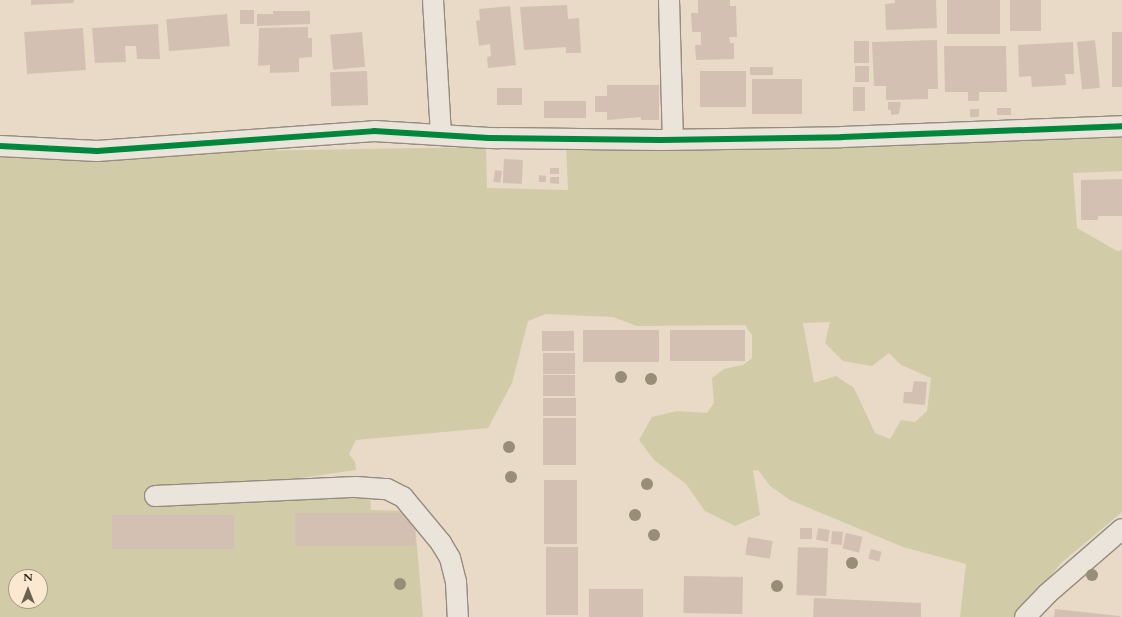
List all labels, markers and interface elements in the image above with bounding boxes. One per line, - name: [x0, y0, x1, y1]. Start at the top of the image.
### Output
- north arrow: [8, 569, 48, 609]
- text: N: [23, 570, 33, 585]

